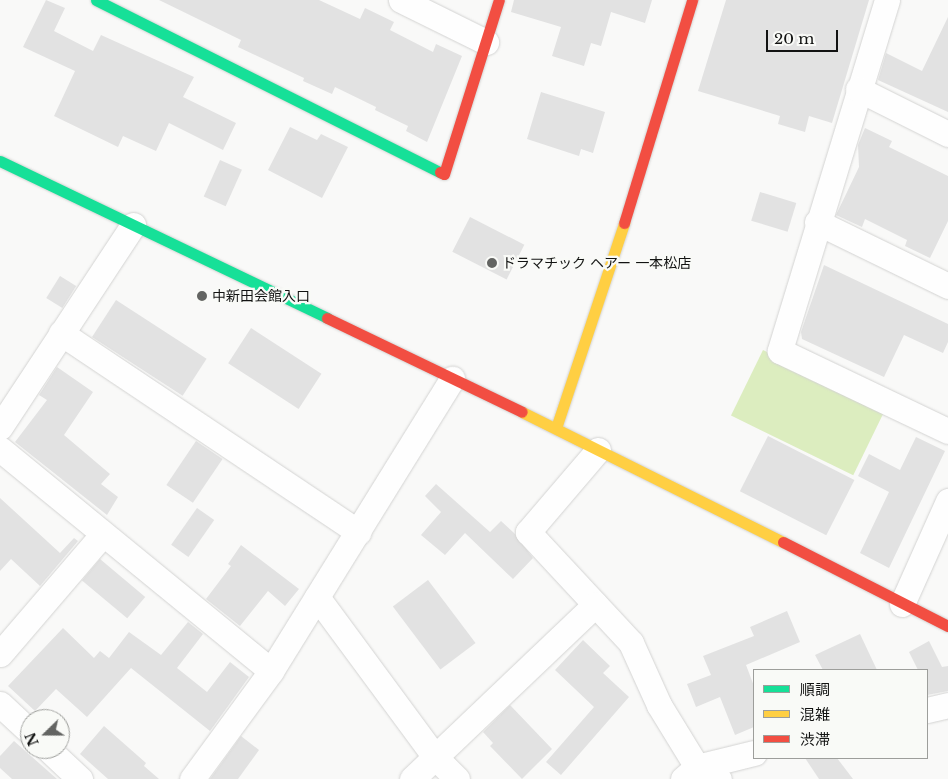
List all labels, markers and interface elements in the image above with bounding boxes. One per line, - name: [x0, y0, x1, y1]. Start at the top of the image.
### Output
- scale bar: [768, 20, 840, 52]
- text: 20 m: [774, 29, 814, 48]
- place label: ドラマチック ヘアー 一本松店: [502, 255, 691, 271]
- marker: ドラマチック ヘアー 一本松店: [486, 257, 498, 269]
- place label: 中新田会館入口: [212, 288, 310, 304]
- marker: 中新田会館入口: [196, 290, 208, 302]
- legend: [753, 669, 928, 759]
- text: 順調: [800, 680, 830, 699]
- text: 混雑: [800, 705, 830, 724]
- north arrow: [20, 709, 70, 759]
- text: N: [21, 730, 43, 749]
- text: 渋滞: [800, 730, 830, 749]

